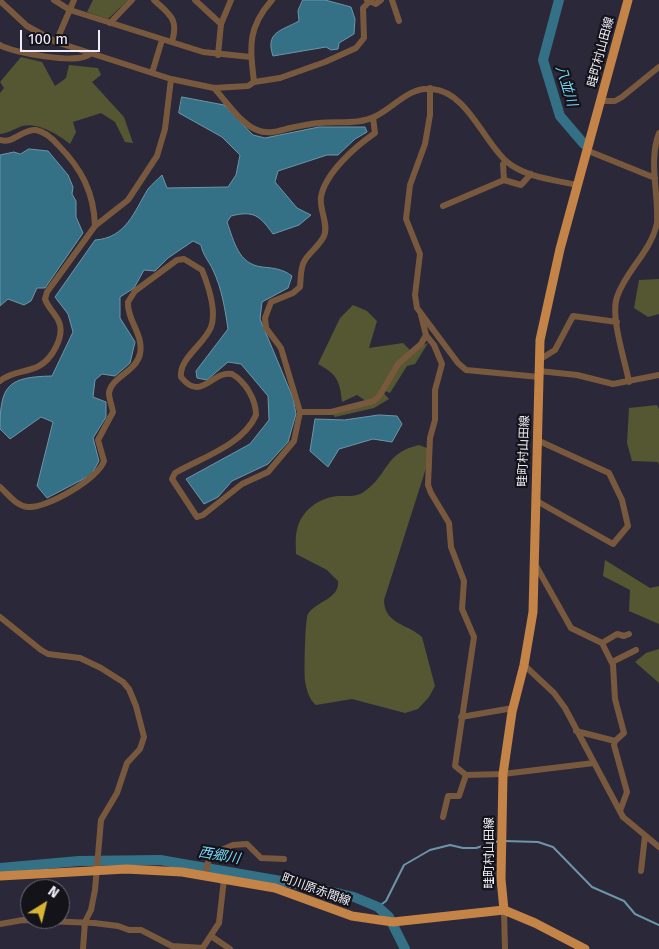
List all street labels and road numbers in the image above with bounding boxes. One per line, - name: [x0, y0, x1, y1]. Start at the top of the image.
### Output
- street label: 畦町村山田線: [585, 15, 617, 89]
- street label: 畦町村山田線: [516, 415, 532, 487]
- street label: 畦町村山田線: [483, 817, 497, 889]
- street label: 町川原赤間線: [280, 871, 352, 909]

